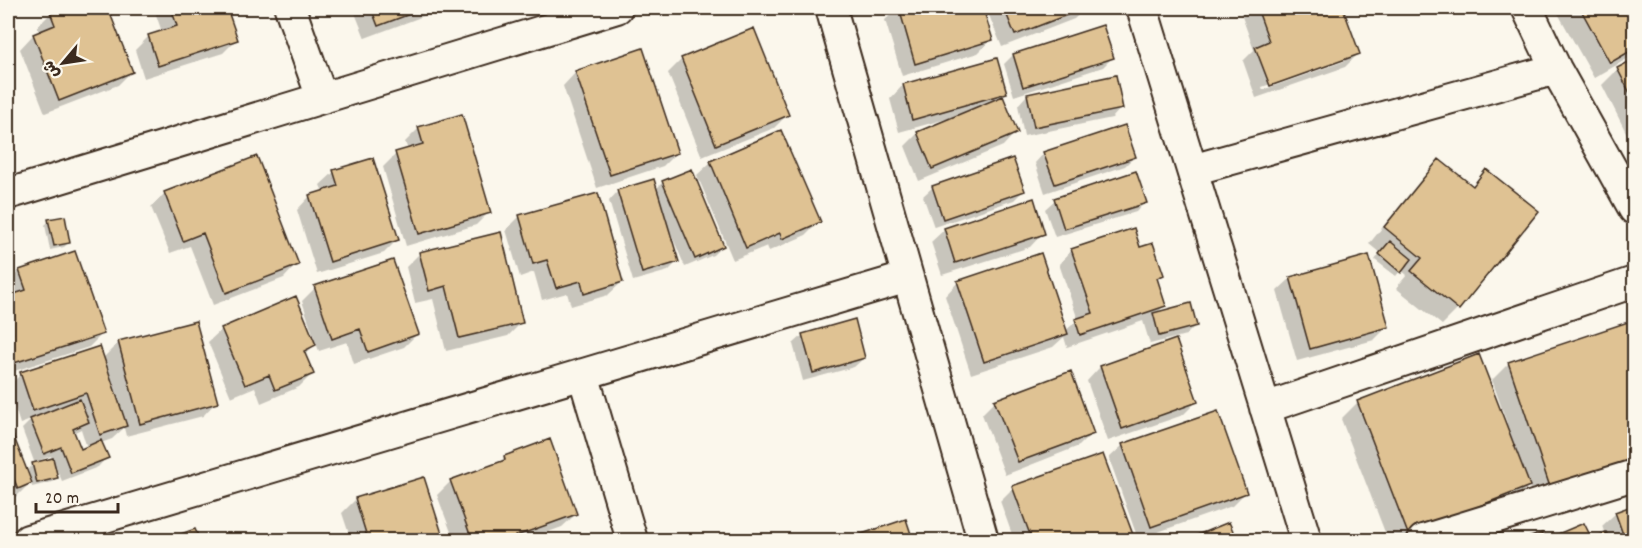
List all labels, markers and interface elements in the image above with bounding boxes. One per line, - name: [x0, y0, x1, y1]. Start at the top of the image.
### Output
- north arrow: [33, 33, 93, 93]
- text: ش: [38, 56, 66, 82]
- scale bar: [36, 476, 118, 514]
- text: 20 m: [45, 487, 79, 512]

